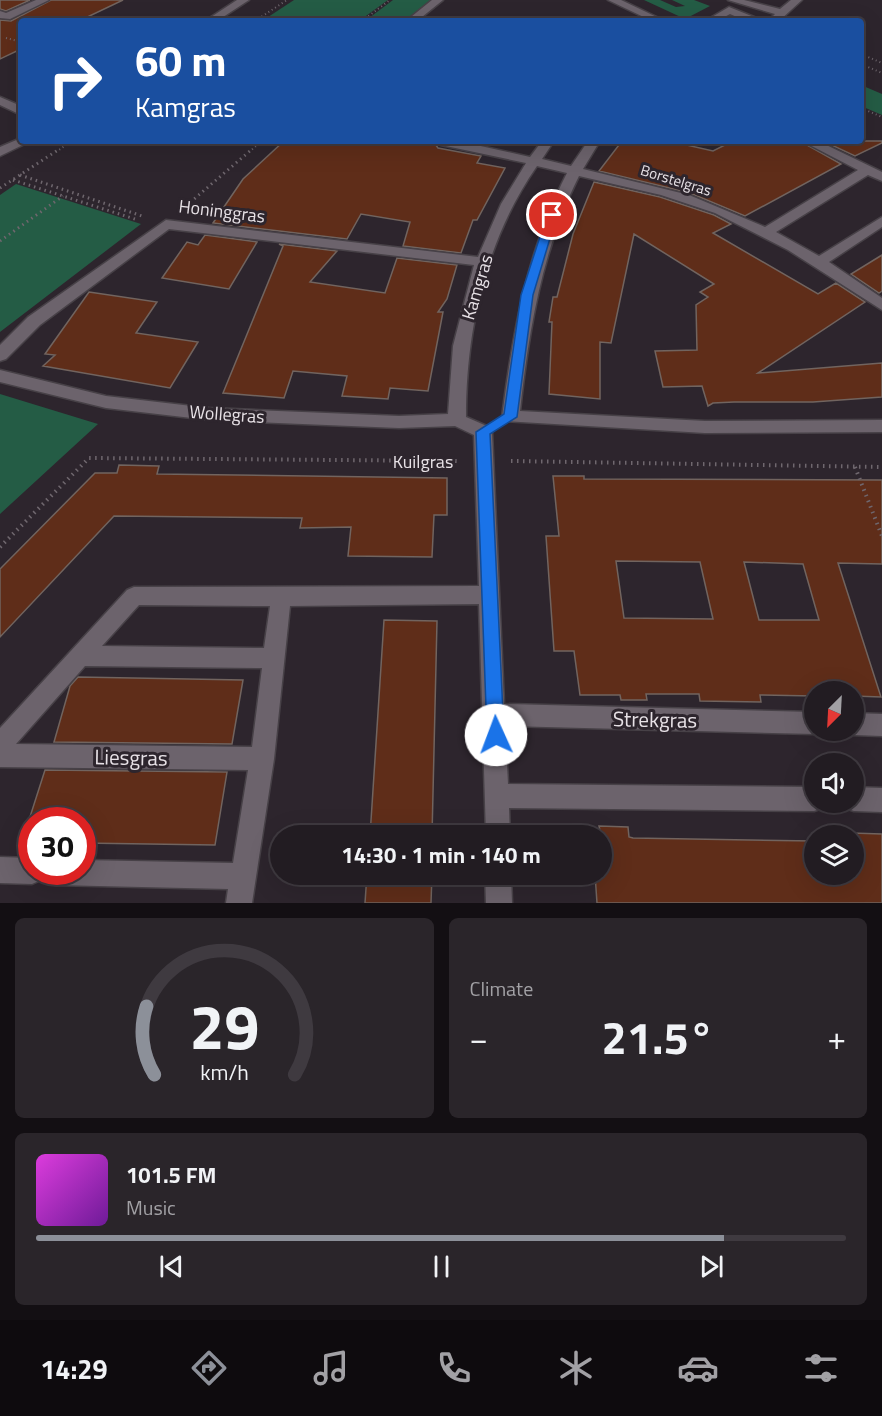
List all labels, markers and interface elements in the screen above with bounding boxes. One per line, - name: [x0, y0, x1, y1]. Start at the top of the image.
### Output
- text: 60 m: [135, 28, 227, 92]
- icon: right: [36, 42, 114, 120]
- text: Kamgras: [135, 86, 236, 127]
- street label: Borstelgras: [638, 158, 714, 202]
- pin: [526, 189, 577, 240]
- street label: Honinggras: [177, 192, 267, 230]
- icon: arrive: [535, 198, 568, 231]
- street label: Kamgras: [454, 251, 500, 323]
- street label: Wollegras: [188, 398, 266, 430]
- street label: Kuilgras: [393, 448, 453, 475]
- north arrow: [804, 681, 864, 741]
- map controls: [804, 681, 864, 885]
- street label: Strekgras: [613, 702, 697, 736]
- position arrow: [464, 703, 528, 767]
- street label: Liesgras: [94, 740, 168, 774]
- button: sound: [804, 753, 864, 813]
- speed limit sign: 30: [18, 807, 96, 885]
- button: layers: [804, 825, 864, 885]
- text: 14:30 · 1 min · 140 m: [341, 838, 541, 872]
- text: Climate: [470, 973, 533, 1004]
- text: 29: [189, 978, 259, 1073]
- text: 21.5°: [602, 1003, 714, 1071]
- text: −: [470, 1013, 488, 1063]
- text: +: [828, 1013, 846, 1063]
- text: km/h: [200, 1056, 249, 1088]
- text: 101.5 FM: [126, 1158, 216, 1192]
- text: Music: [126, 1192, 176, 1223]
- icon: previous: [155, 1250, 188, 1283]
- icon: pause: [425, 1250, 458, 1283]
- icon: next: [695, 1250, 728, 1283]
- icon: directions: [188, 1347, 230, 1389]
- icon: music: [310, 1347, 352, 1389]
- icon: phone: [433, 1347, 475, 1389]
- icon: climate: [555, 1347, 597, 1389]
- icon: car: [677, 1347, 719, 1389]
- icon: filters: [800, 1347, 842, 1389]
- text: 14:29: [40, 1348, 108, 1389]

